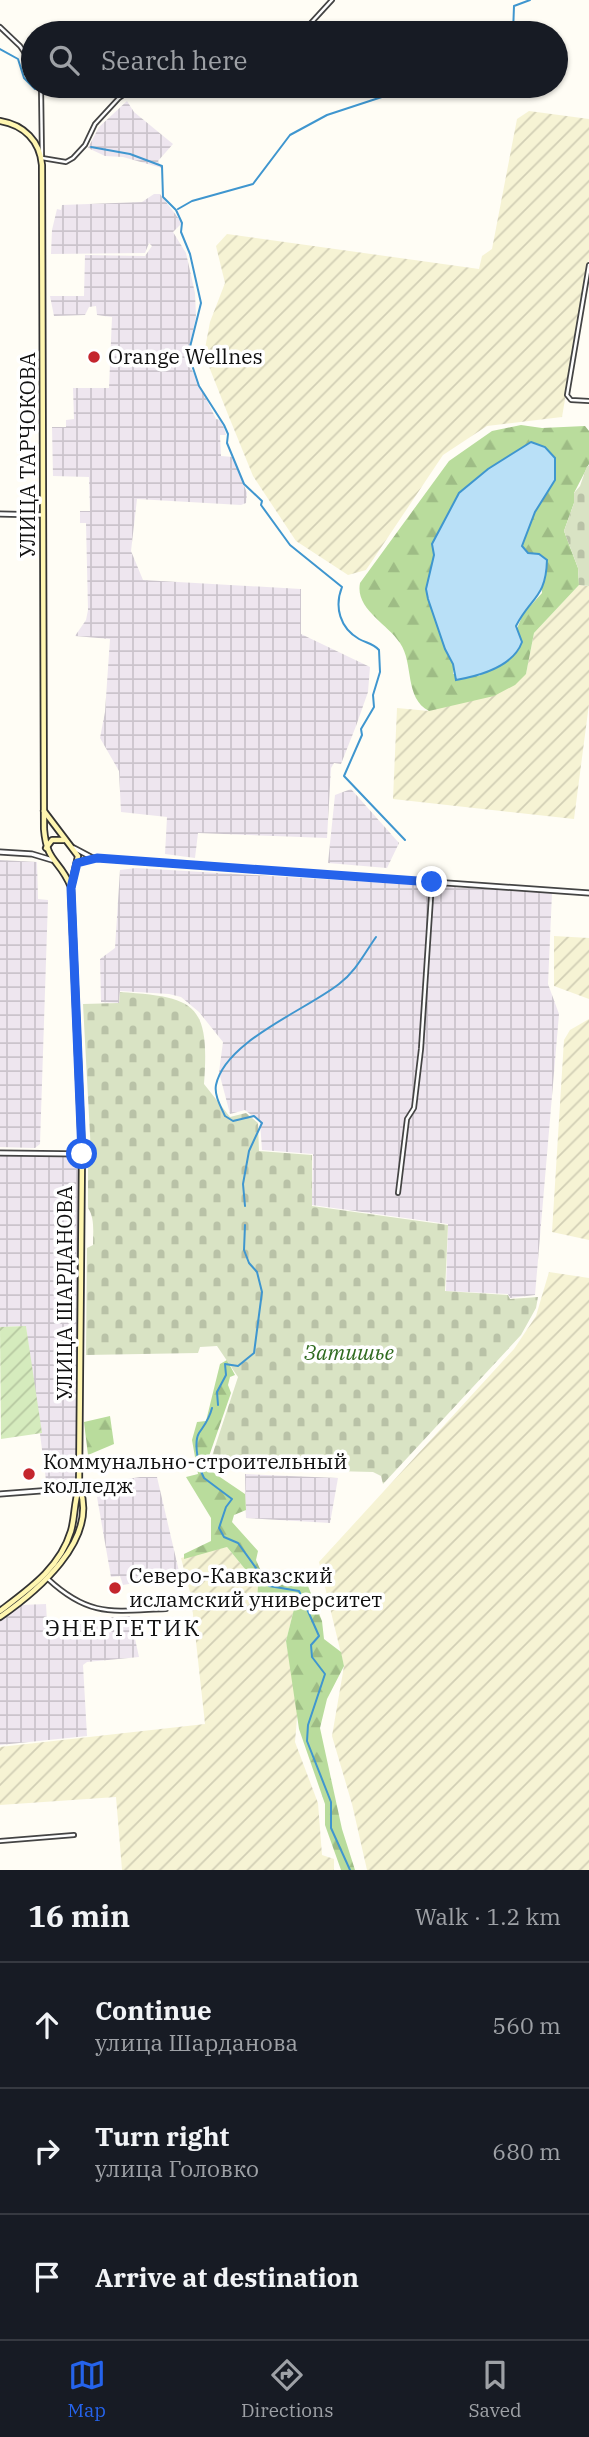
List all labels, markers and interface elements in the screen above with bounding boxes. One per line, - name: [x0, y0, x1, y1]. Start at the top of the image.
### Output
- search box: [21, 21, 568, 98]
- icon: search: [45, 41, 83, 79]
- text: Search here: [101, 43, 247, 77]
- place label: Orange Wellnes: [108, 342, 263, 370]
- marker: Orange Wellnes: [86, 349, 102, 365]
- street label: УЛИЦА ТАРЧОКОВА: [13, 352, 41, 558]
- route end: [416, 866, 447, 897]
- route start: [66, 1138, 97, 1169]
- street label: УЛИЦА ШАРДАНОВА: [50, 1185, 78, 1400]
- park label: Затишье: [304, 1338, 395, 1366]
- place label: Коммунально-строительный колледж: [43, 1447, 347, 1499]
- marker: Коммунально-строительный колледж: [21, 1466, 37, 1482]
- place label: Северо-Кавказский исламский университет: [129, 1561, 382, 1613]
- marker: Северо-Кавказский исламский университет: [107, 1580, 123, 1596]
- district label: ЭНЕРГЕТИК: [45, 1612, 201, 1642]
- text: 16 min: [28, 1896, 130, 1935]
- text: Walk · 1.2 km: [415, 1901, 561, 1931]
- text: Continue: [95, 1993, 212, 2027]
- icon: ahead: [28, 2006, 66, 2044]
- text: 560 m: [492, 2010, 561, 2040]
- text: улица Шарданова: [95, 2027, 298, 2057]
- text: Turn right: [95, 2119, 229, 2153]
- icon: right: [28, 2132, 66, 2170]
- text: 680 m: [492, 2136, 561, 2166]
- text: улица Головко: [95, 2153, 259, 2183]
- icon: arrive: [28, 2258, 66, 2296]
- text: Arrive at destination: [95, 2260, 359, 2294]
- tab: Map: [67, 2356, 106, 2422]
- tab: Directions: [241, 2356, 334, 2422]
- tab: Saved: [468, 2356, 522, 2422]

